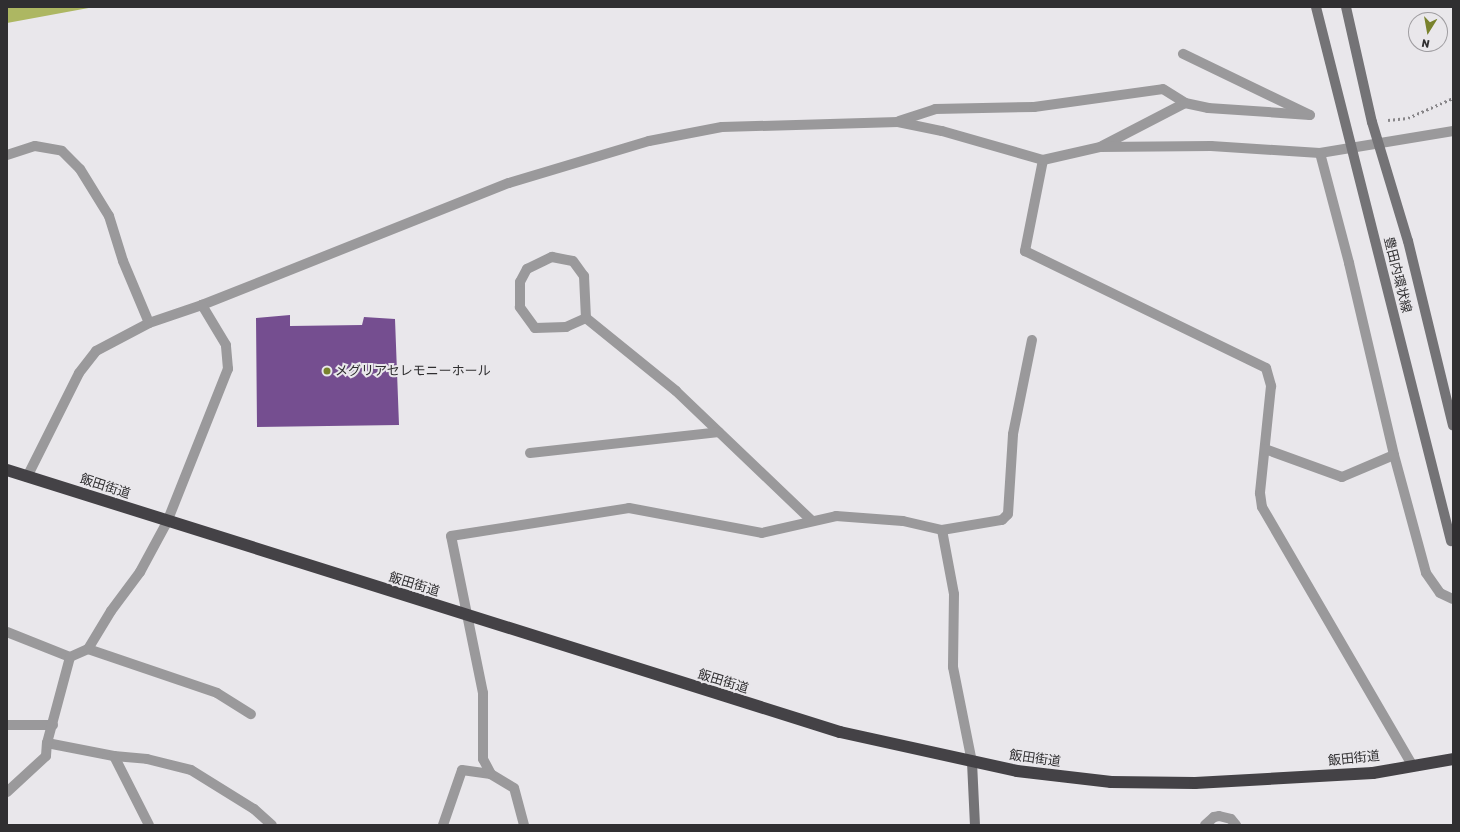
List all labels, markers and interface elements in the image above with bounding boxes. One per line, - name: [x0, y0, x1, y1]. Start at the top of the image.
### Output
- north arrow: [1408, 12, 1448, 52]
- text: N: [1421, 36, 1431, 50]
- street label: 豊田内環状線: [1380, 235, 1414, 315]
- place label: メグリアセレモニーホール: [335, 363, 491, 379]
- marker: メグリアセレモニーホール: [322, 366, 332, 376]
- street label: 飯田街道: [78, 472, 132, 502]
- street label: 飯田街道: [387, 570, 441, 600]
- street label: 飯田街道: [696, 667, 750, 697]
- street label: 飯田街道: [1008, 748, 1062, 770]
- street label: 飯田街道: [1327, 749, 1381, 769]

